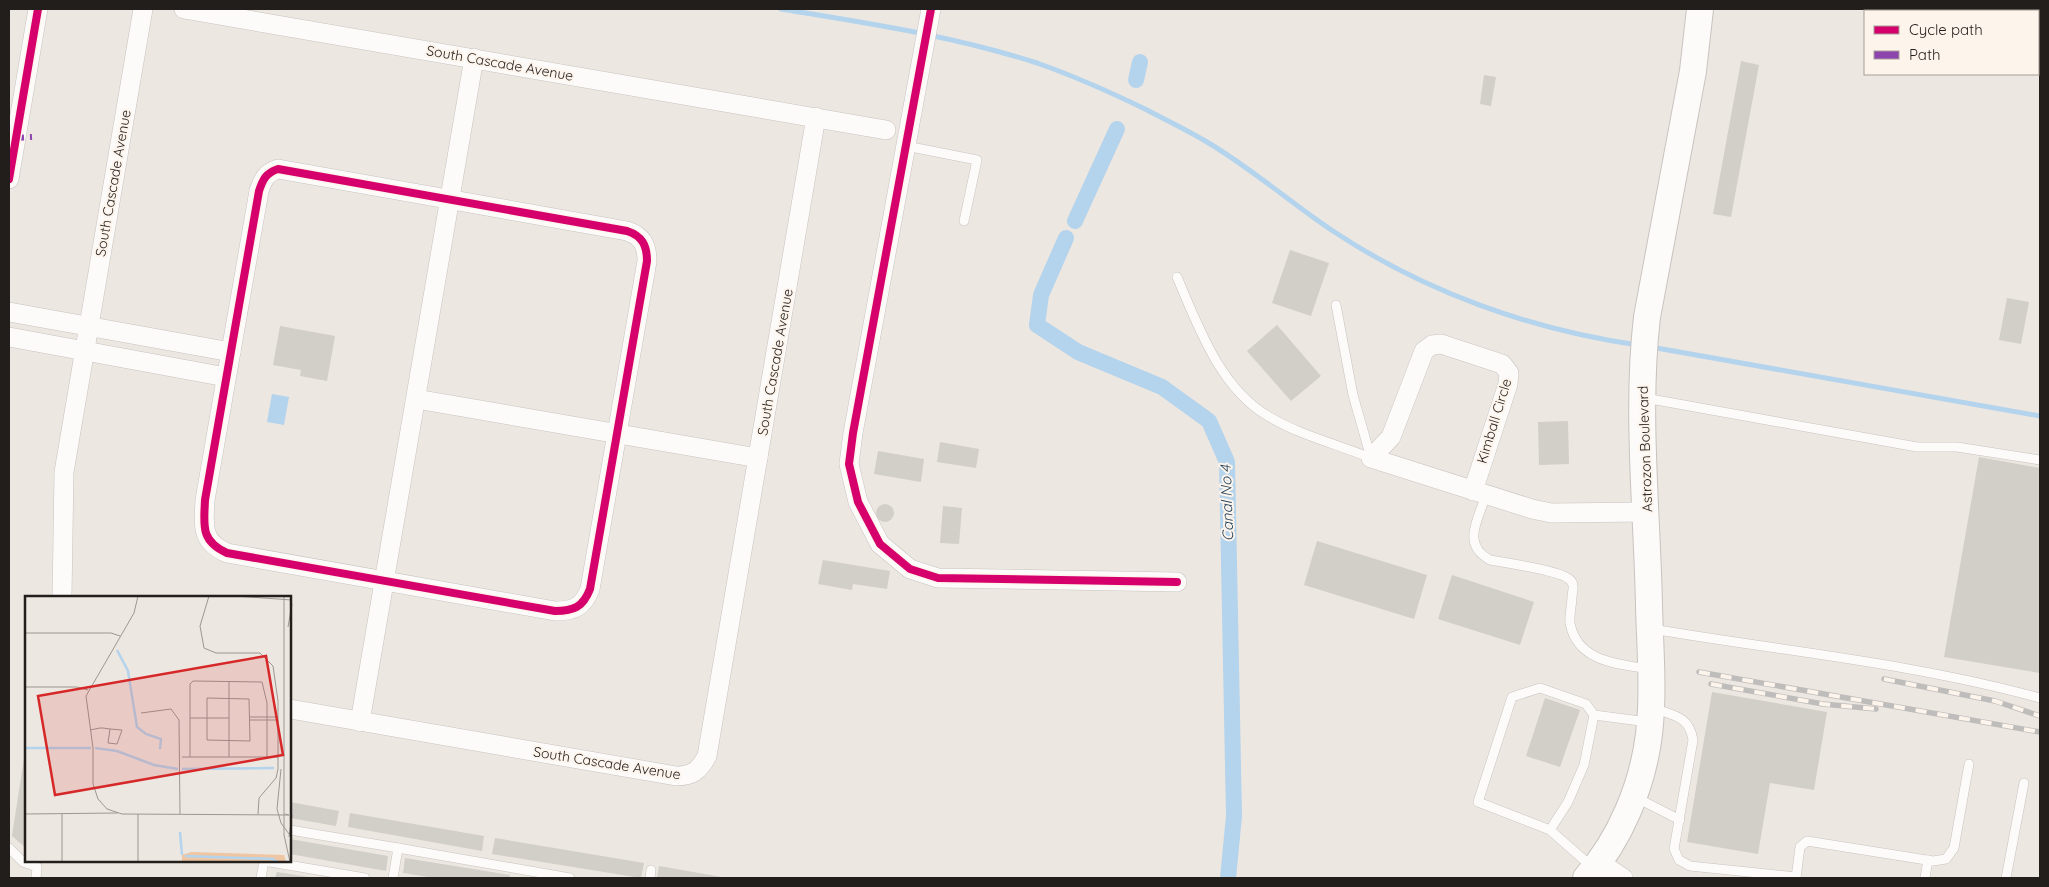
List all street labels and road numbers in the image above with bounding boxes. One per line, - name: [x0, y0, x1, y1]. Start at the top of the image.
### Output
- street label: South Cascade Avenue: [425, 41, 575, 85]
- street label: South Cascade Avenue: [91, 108, 135, 258]
- street label: South Cascade Avenue: [753, 287, 797, 437]
- street label: Kimball Circle: [1473, 376, 1515, 466]
- street label: Astrozon Boulevard: [1634, 385, 1656, 513]
- street label: South Cascade Avenue: [532, 742, 682, 784]

